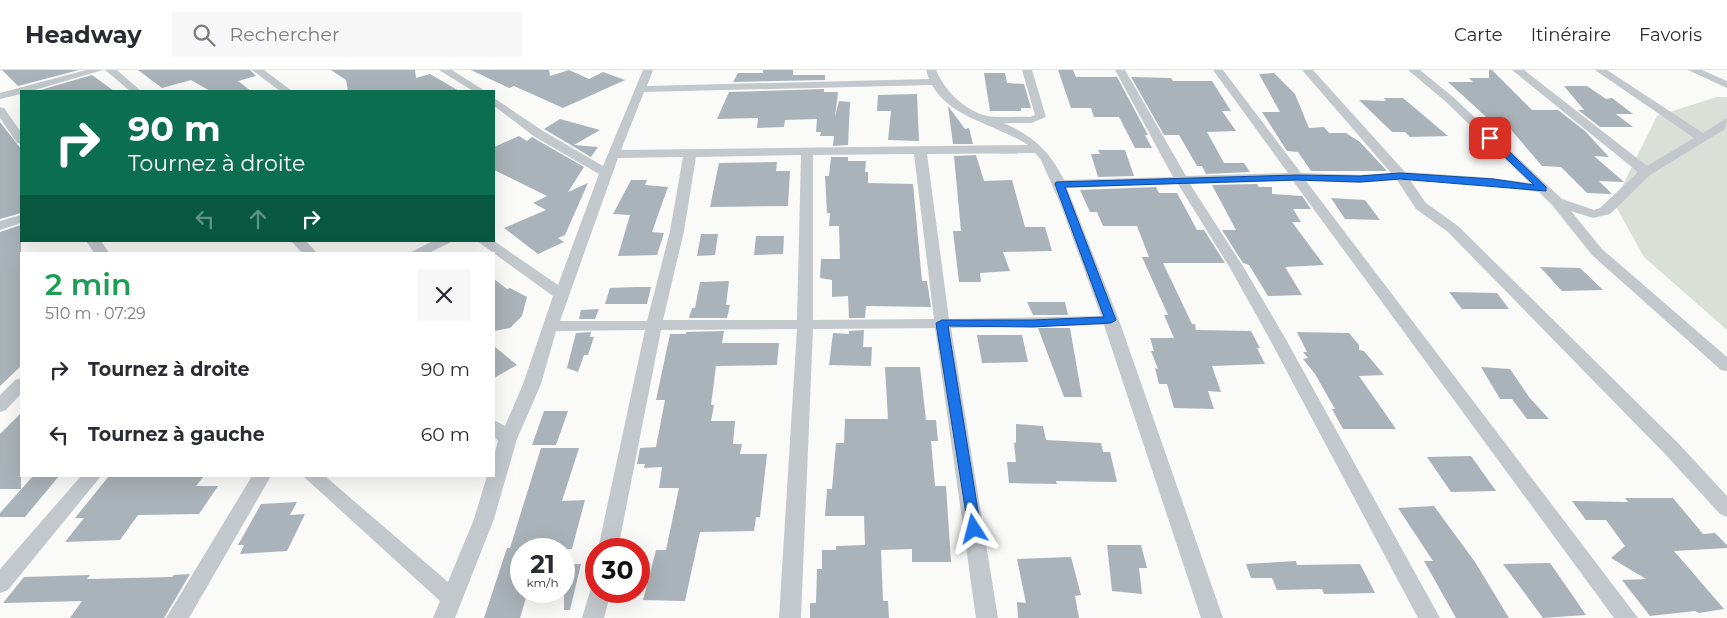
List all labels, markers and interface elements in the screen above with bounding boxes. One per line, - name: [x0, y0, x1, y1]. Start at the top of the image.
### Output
- search box: [172, 12, 522, 57]
- text: Headway: [25, 20, 142, 49]
- icon: search: [190, 21, 218, 49]
- text: Rechercher: [230, 23, 340, 46]
- text: Carte: [1454, 24, 1503, 46]
- text: Itinéraire: [1531, 24, 1611, 46]
- text: Favoris: [1639, 24, 1702, 46]
- text: 90 m: [128, 107, 221, 150]
- icon: right: [45, 110, 110, 175]
- pin: [1469, 117, 1511, 159]
- icon: arrive: [1476, 124, 1504, 152]
- text: Tournez à droite: [128, 150, 305, 177]
- icon: left: [191, 205, 219, 233]
- icon: ahead: [244, 205, 272, 233]
- icon: right: [297, 205, 325, 233]
- text: 2 min: [45, 266, 132, 303]
- button: close: [418, 269, 470, 321]
- text: 510 m · 07:29: [45, 304, 146, 323]
- icon: right: [45, 356, 73, 384]
- text: Tournez à droite: [88, 358, 249, 381]
- text: 90 m: [421, 358, 470, 381]
- icon: left: [45, 421, 73, 449]
- text: Tournez à gauche: [88, 423, 265, 446]
- text: 60 m: [421, 423, 470, 446]
- position arrow: [947, 502, 999, 554]
- speed limit sign: 30: [585, 538, 650, 603]
- text: 21: [530, 549, 555, 579]
- text: km/h: [526, 575, 559, 590]

